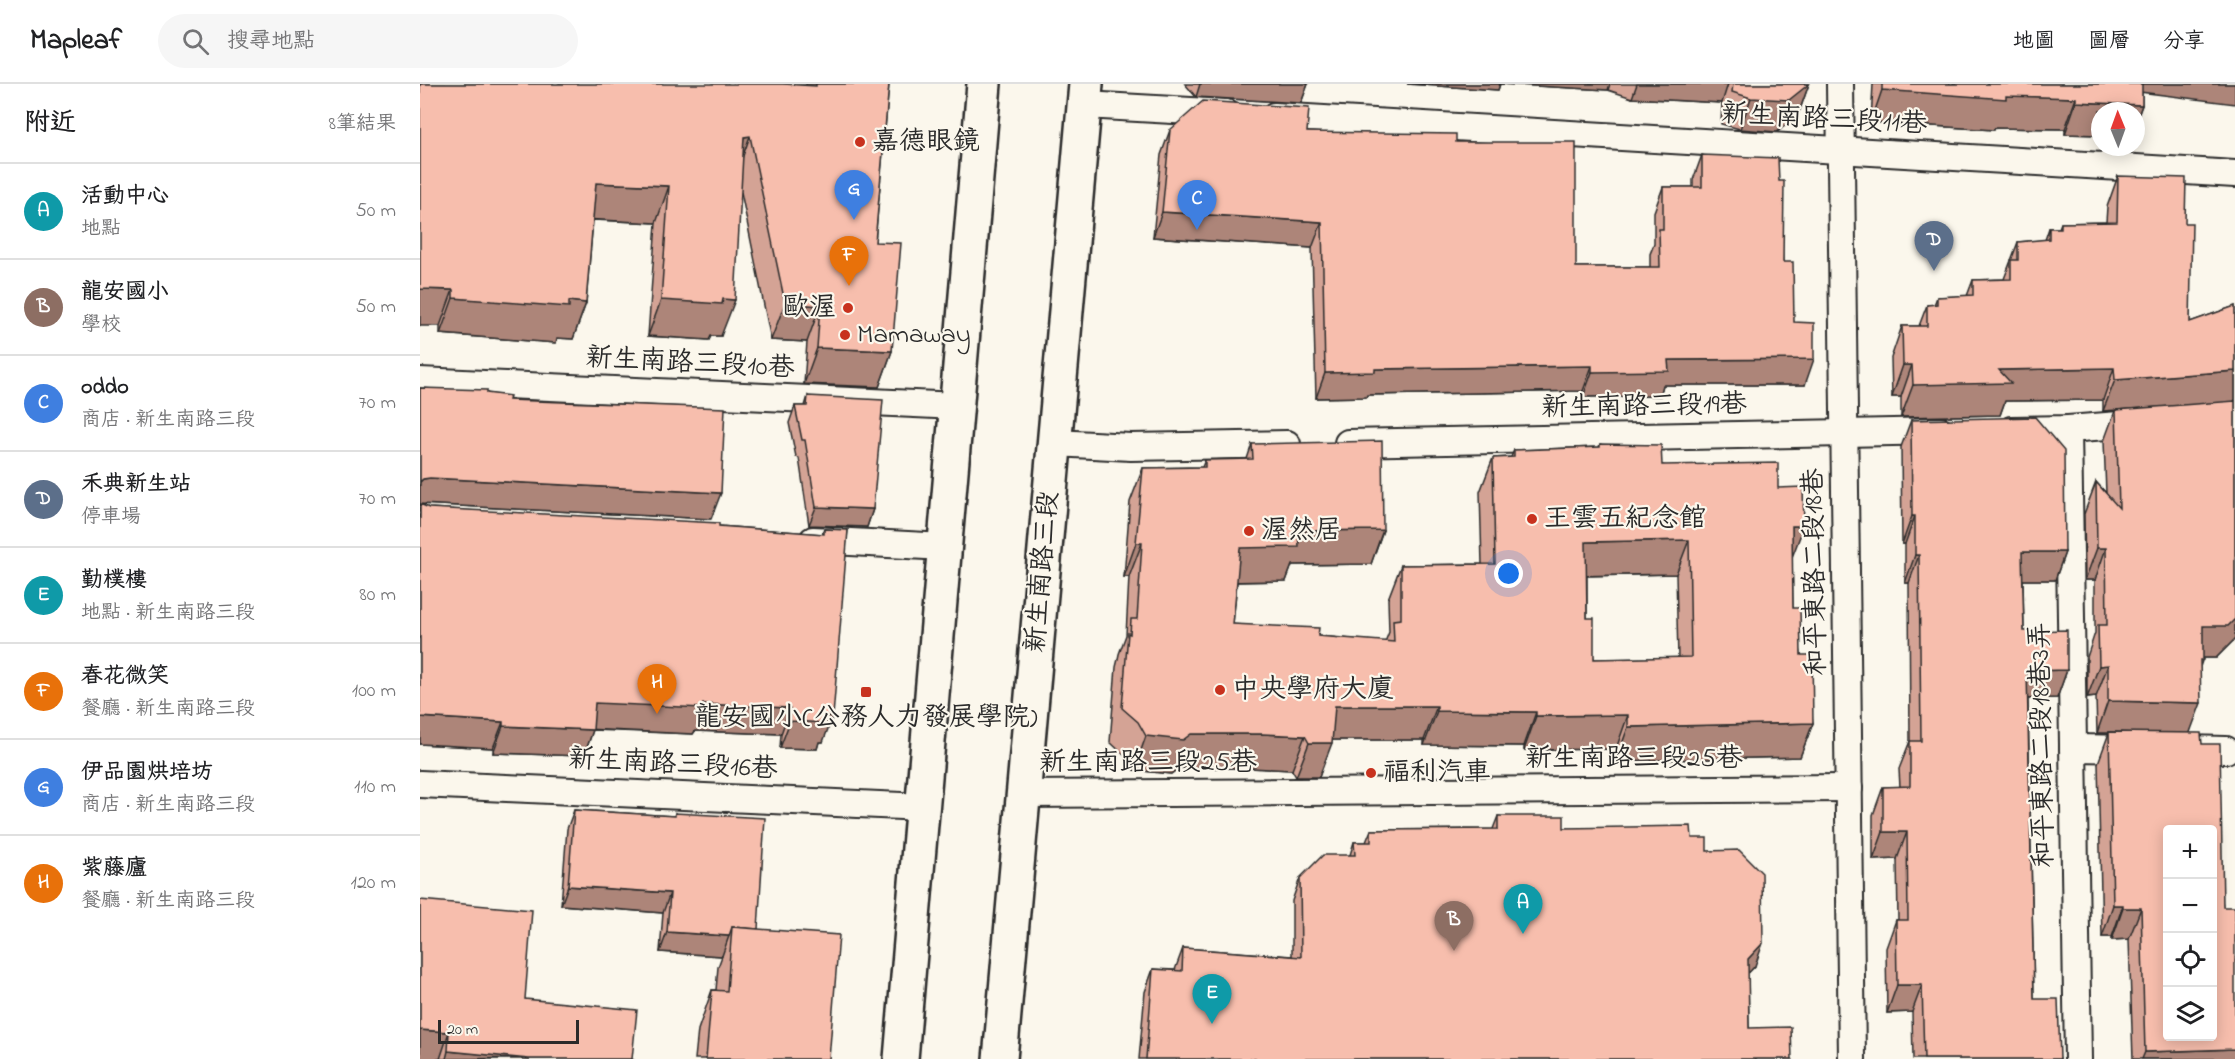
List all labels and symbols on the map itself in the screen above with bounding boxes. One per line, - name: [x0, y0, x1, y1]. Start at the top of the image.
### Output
- street label: 新生南路三段11巷: [1720, 95, 1928, 145]
- north arrow: [2091, 102, 2145, 156]
- place label: 嘉德眼鏡: [872, 123, 980, 162]
- marker: 嘉德眼鏡: [853, 135, 867, 149]
- pin: G: [834, 170, 874, 220]
- pin: C: [1178, 180, 1216, 230]
- pin: D: [1914, 222, 1954, 271]
- pin: F: [830, 236, 868, 286]
- place label: 歐渥: [782, 289, 836, 328]
- marker: 歐渥: [841, 301, 855, 315]
- place label: Mamaway: [857, 316, 971, 355]
- marker: Mamaway: [838, 328, 852, 342]
- street label: 新生南路三段10巷: [584, 339, 796, 389]
- street label: 新生南路三段19巷: [1541, 386, 1747, 428]
- street label: 和平東路二段18巷: [1795, 468, 1837, 676]
- street label: 新生南路三段: [1017, 490, 1069, 654]
- place label: 王雲五紀念館: [1544, 500, 1706, 539]
- place label: 渥然居: [1261, 512, 1342, 551]
- marker: 王雲五紀念館: [1525, 512, 1539, 526]
- marker: 渥然居: [1242, 524, 1256, 538]
- your location: [1494, 559, 1523, 588]
- street label: 和平東路二段18巷3弄: [2021, 622, 2065, 868]
- pin: H: [638, 664, 676, 714]
- place label: 中央學府大廈: [1232, 671, 1394, 710]
- marker: 中央學府大廈: [1213, 683, 1227, 697]
- marker: 龍安國小(公務人力發展學院): [859, 685, 873, 699]
- place label: 龍安國小(公務人力發展學院): [694, 699, 1038, 738]
- street label: 新生南路三段16巷: [567, 740, 779, 790]
- street label: 新生南路三段25巷: [1525, 740, 1743, 779]
- street label: 新生南路三段25巷: [1039, 744, 1257, 783]
- place label: 福利汽車: [1383, 754, 1491, 793]
- marker: 福利汽車: [1364, 766, 1378, 780]
- pin: A: [1504, 884, 1542, 934]
- pin: B: [1434, 902, 1474, 951]
- pin: E: [1192, 974, 1232, 1024]
- scale bar: [438, 1017, 579, 1044]

